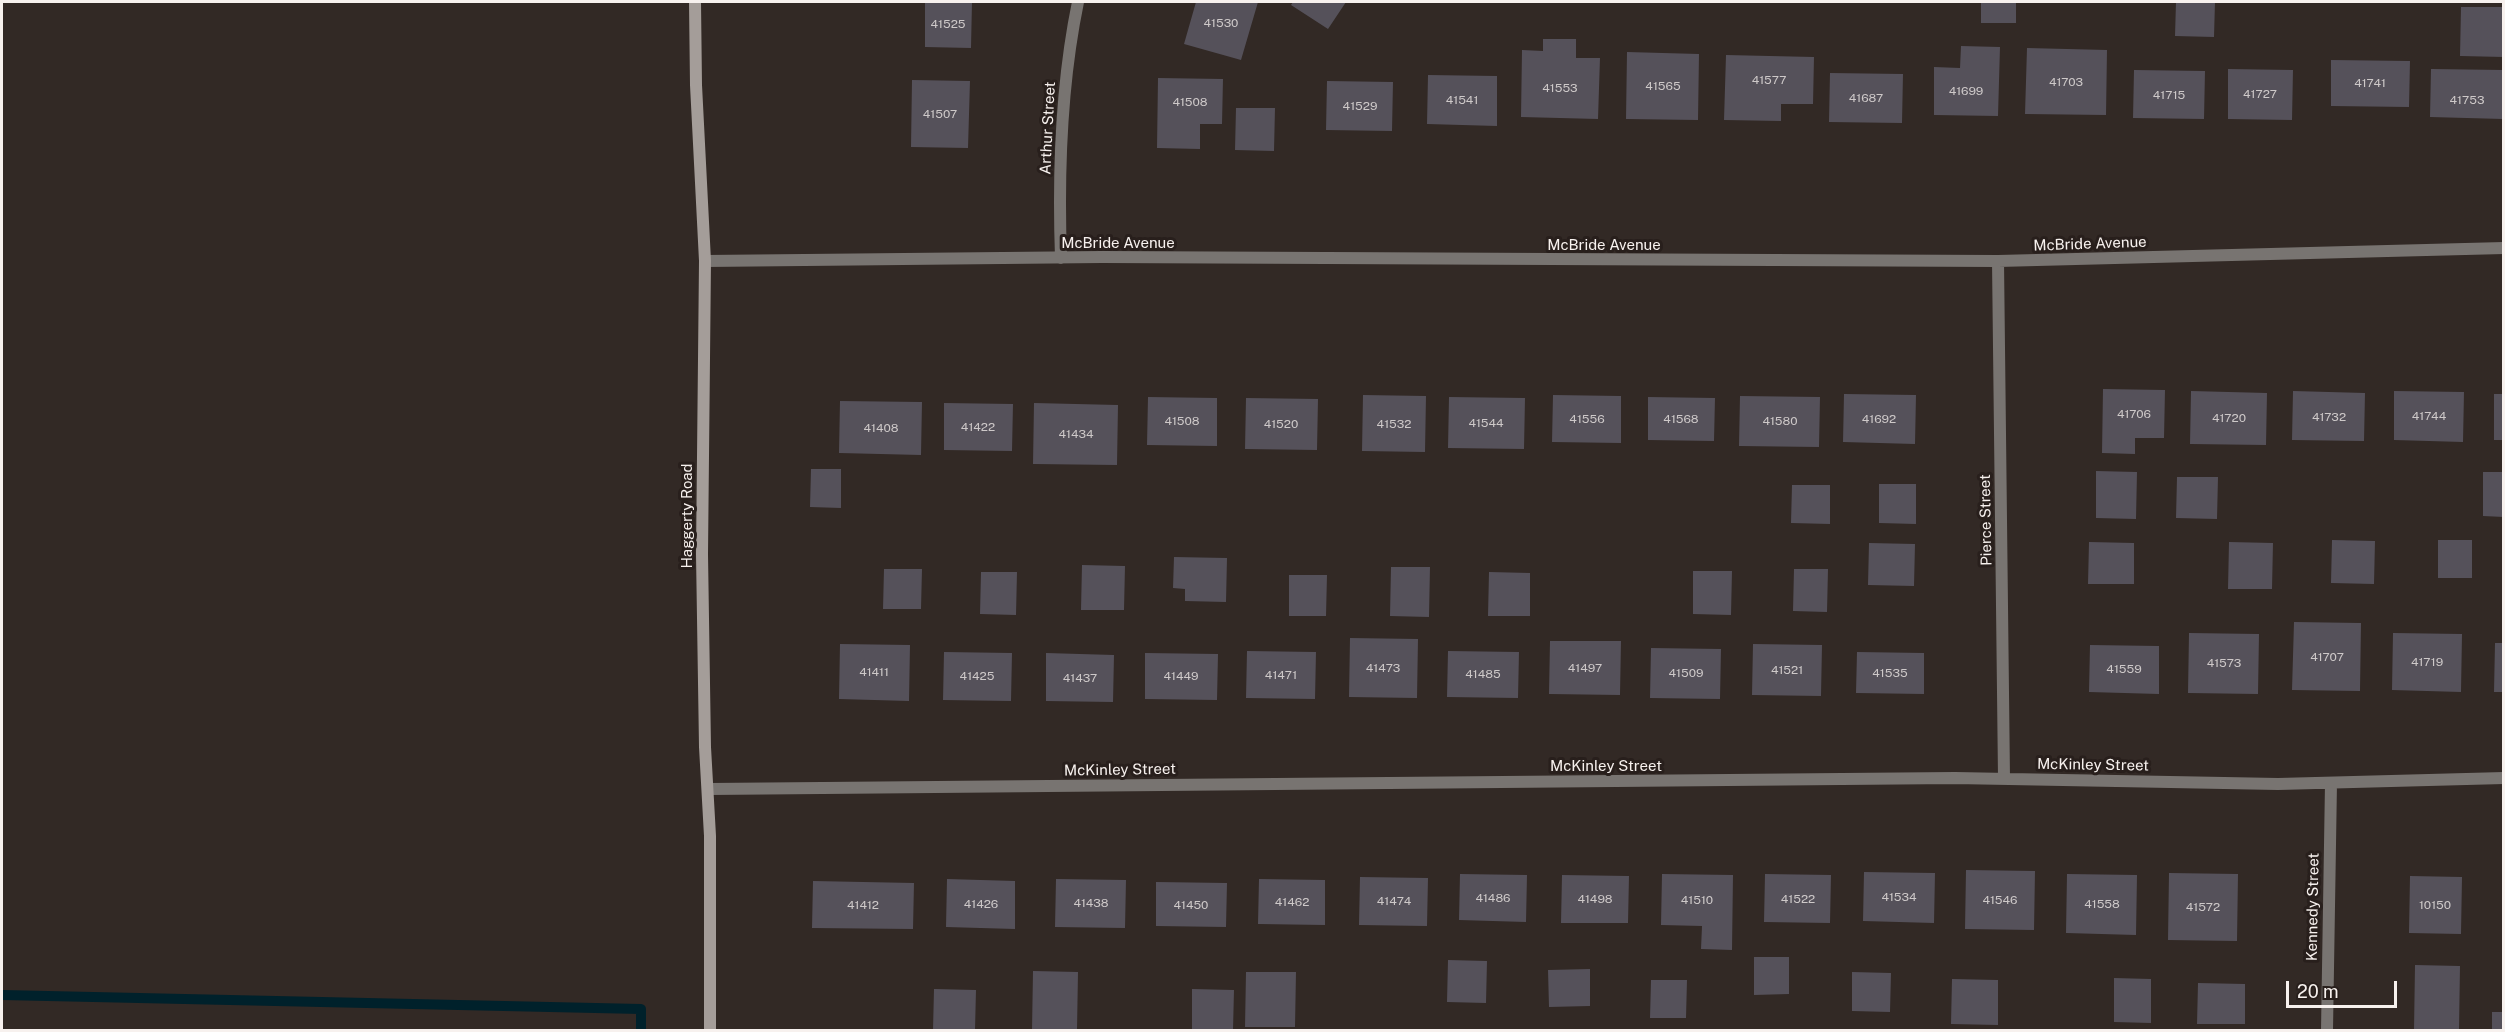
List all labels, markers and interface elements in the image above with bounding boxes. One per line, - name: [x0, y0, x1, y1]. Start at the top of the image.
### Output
- house number: 41530: [1204, 16, 1238, 30]
- house number: 41525: [931, 17, 965, 31]
- house number: 41577: [1752, 73, 1786, 87]
- house number: 41703: [2049, 75, 2083, 89]
- house number: 41741: [2354, 76, 2386, 90]
- house number: 41565: [1645, 79, 1681, 93]
- street label: Arthur Street: [1037, 81, 1059, 175]
- house number: 41553: [1542, 81, 1578, 95]
- house number: 41699: [1949, 84, 1983, 98]
- house number: 41727: [2243, 87, 2277, 101]
- house number: 41715: [2153, 88, 2185, 102]
- house number: 41687: [1849, 91, 1883, 105]
- house number: 41541: [1446, 93, 1478, 107]
- house number: 41753: [2450, 93, 2484, 107]
- house number: 41508: [1172, 95, 1208, 109]
- house number: 41529: [1343, 99, 1377, 113]
- house number: 41507: [923, 107, 957, 121]
- street label: McBride Avenue: [2033, 233, 2147, 255]
- street label: McBride Avenue: [1061, 234, 1175, 252]
- street label: McBride Avenue: [1547, 236, 1661, 254]
- house number: 41706: [2117, 407, 2151, 421]
- house number: 41744: [2412, 409, 2446, 423]
- house number: 41732: [2312, 410, 2346, 424]
- house number: 41720: [2212, 411, 2246, 425]
- house number: 41556: [1569, 412, 1605, 426]
- house number: 41568: [1663, 412, 1699, 426]
- house number: 41692: [1862, 412, 1896, 426]
- house number: 41508: [1164, 414, 1200, 428]
- house number: 41580: [1762, 414, 1798, 428]
- house number: 41544: [1468, 416, 1504, 430]
- house number: 41520: [1264, 417, 1298, 431]
- house number: 41532: [1377, 417, 1411, 431]
- house number: 41422: [961, 420, 995, 434]
- house number: 41408: [863, 421, 899, 435]
- house number: 41434: [1058, 427, 1094, 441]
- street label: Haggerty Road: [678, 463, 696, 569]
- street label: Pierce Street: [1976, 474, 1996, 566]
- house number: 41707: [2310, 650, 2344, 664]
- house number: 41719: [2411, 655, 2443, 669]
- house number: 41573: [2207, 656, 2241, 670]
- house number: 41473: [1366, 661, 1400, 675]
- house number: 41497: [1568, 661, 1602, 675]
- house number: 41559: [2106, 662, 2142, 676]
- house number: 41521: [1771, 663, 1803, 677]
- house number: 41411: [859, 665, 889, 679]
- house number: 41509: [1669, 666, 1703, 680]
- house number: 41535: [1872, 666, 1908, 680]
- house number: 41485: [1465, 667, 1501, 681]
- house number: 41471: [1265, 668, 1297, 682]
- house number: 41425: [960, 669, 994, 683]
- house number: 41449: [1163, 669, 1199, 683]
- house number: 41437: [1063, 671, 1097, 685]
- street label: McKinley Street: [2037, 755, 2149, 775]
- street label: McKinley Street: [1550, 757, 1662, 775]
- street label: McKinley Street: [1064, 760, 1176, 780]
- street label: Kennedy Street: [2303, 853, 2323, 961]
- house number: 41534: [1881, 890, 1917, 904]
- house number: 41486: [1475, 891, 1511, 905]
- house number: 41498: [1577, 892, 1613, 906]
- house number: 41522: [1781, 892, 1815, 906]
- house number: 41510: [1681, 893, 1713, 907]
- house number: 41546: [1982, 893, 2018, 907]
- house number: 41474: [1377, 894, 1411, 908]
- house number: 41462: [1275, 895, 1309, 909]
- house number: 41438: [1073, 896, 1109, 910]
- house number: 41426: [964, 897, 998, 911]
- house number: 41558: [2084, 897, 2120, 911]
- house number: 41412: [847, 898, 879, 912]
- house number: 41450: [1174, 898, 1208, 912]
- house number: 10150: [2419, 898, 2451, 912]
- house number: 41572: [2186, 900, 2220, 914]
- scale bar: [2289, 969, 2400, 1007]
- text: 20 m: [2297, 981, 2339, 1002]

